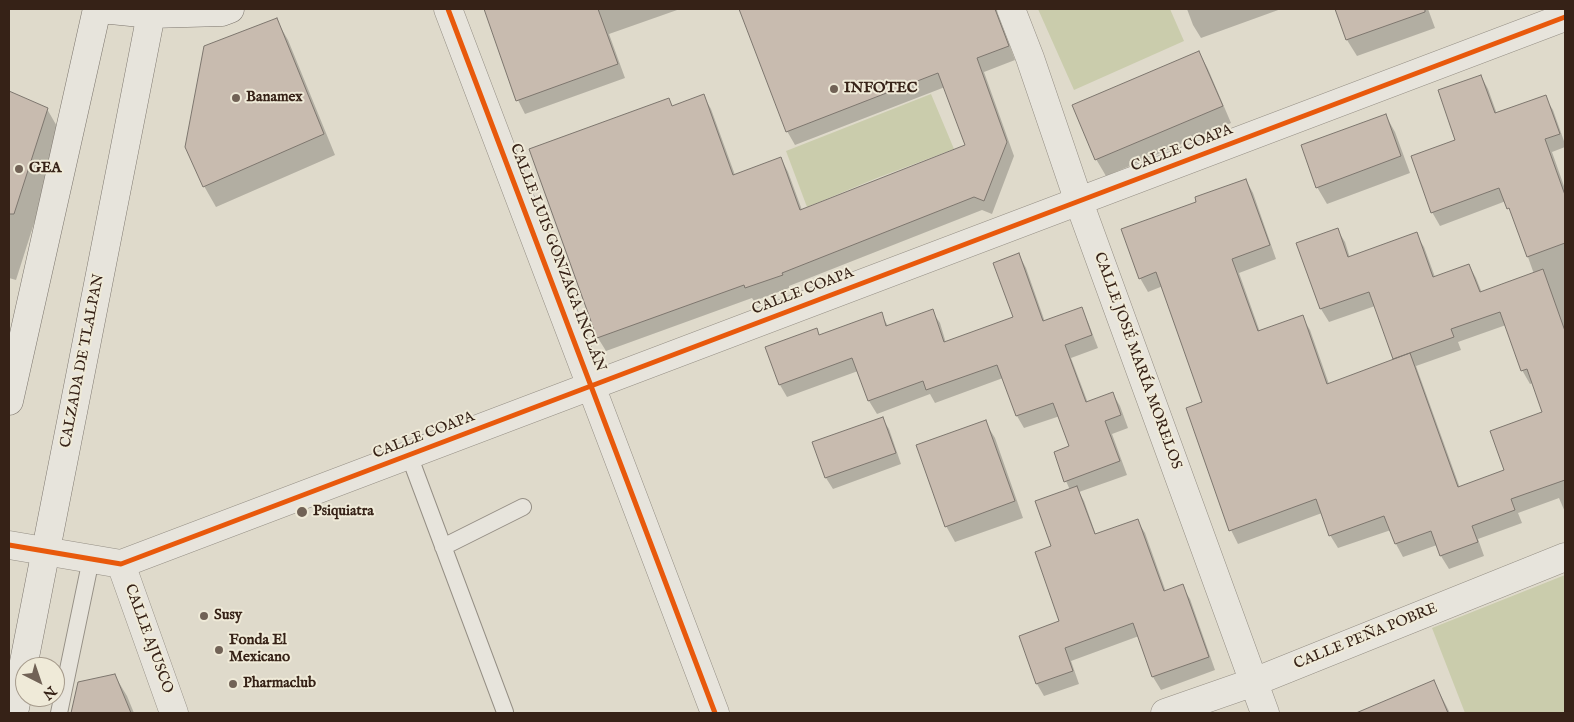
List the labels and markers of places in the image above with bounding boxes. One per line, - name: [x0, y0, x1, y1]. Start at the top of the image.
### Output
- place label: INFOTEC: [844, 80, 917, 98]
- marker: INFOTEC: [828, 83, 840, 95]
- place label: Banamex: [246, 89, 303, 107]
- marker: Banamex: [230, 92, 242, 104]
- place label: GEA: [29, 160, 61, 178]
- marker: GEA: [13, 163, 25, 175]
- place label: Psiquiatra: [313, 503, 374, 521]
- marker: Psiquiatra: [295, 505, 309, 519]
- place label: Susy: [214, 607, 242, 625]
- marker: Susy: [198, 610, 210, 622]
- place label: Fonda El Mexicano: [229, 632, 290, 667]
- marker: Fonda El Mexicano: [213, 644, 225, 656]
- place label: Pharmaclub: [243, 675, 316, 693]
- marker: Pharmaclub: [227, 678, 239, 690]

